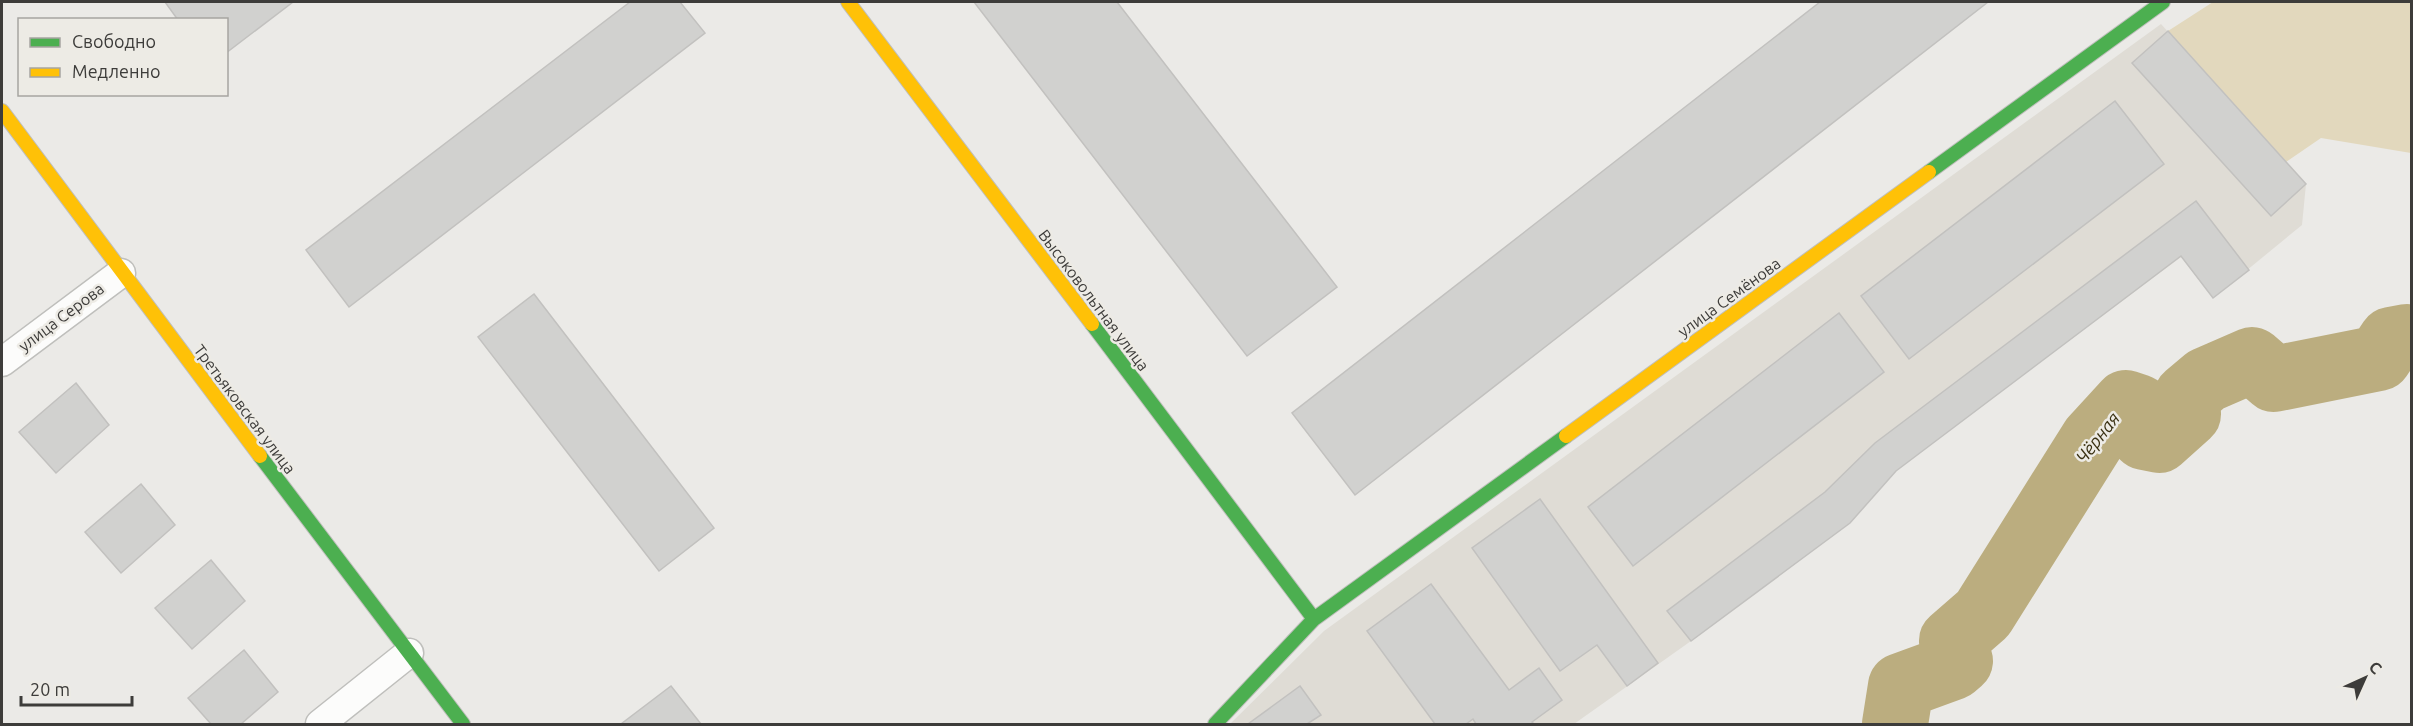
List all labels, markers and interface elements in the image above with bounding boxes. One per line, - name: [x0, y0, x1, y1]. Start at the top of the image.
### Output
- legend: [18, 18, 228, 96]
- text: Свободно: [72, 31, 156, 51]
- text: Медленно: [72, 61, 161, 81]
- street label: Высоковольтная улица: [1035, 226, 1153, 374]
- street label: улица Семёнова: [1674, 254, 1784, 340]
- street label: улица Серова: [15, 279, 107, 355]
- street label: Третьяковская улица: [191, 341, 299, 477]
- water label: Чёрная: [2071, 408, 2123, 466]
- north arrow: [2335, 648, 2395, 708]
- text: С: [2366, 657, 2386, 677]
- scale bar: [21, 669, 132, 707]
- text: 20 m: [30, 679, 70, 699]

